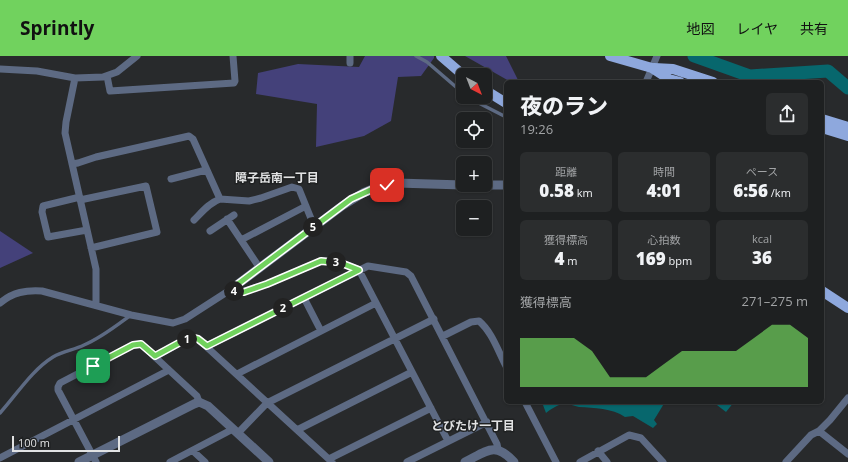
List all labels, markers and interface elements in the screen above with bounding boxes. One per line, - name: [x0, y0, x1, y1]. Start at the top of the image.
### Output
- text: Sprintly: [20, 15, 94, 41]
- text: 地図: [686, 19, 714, 38]
- text: レイヤ: [736, 19, 778, 38]
- text: 共有: [800, 19, 828, 38]
- north arrow: [456, 68, 492, 104]
- map controls: [456, 68, 492, 236]
- text: 夜のラン: [520, 90, 608, 120]
- button: share: [766, 93, 808, 135]
- button: locate: [456, 112, 492, 148]
- text: 19:26: [520, 120, 553, 138]
- button: +: [456, 156, 492, 192]
- text: 距離: [555, 164, 577, 179]
- text: 時間: [653, 164, 675, 179]
- text: ペース: [746, 164, 778, 179]
- pin: [370, 168, 404, 202]
- district label: 障子岳南一丁目: [235, 169, 319, 186]
- icon: check: [376, 174, 398, 196]
- text: 0.58: [539, 179, 574, 202]
- text: 4:01: [647, 179, 681, 202]
- text: 6:56: [733, 179, 768, 202]
- text: km: [574, 185, 593, 200]
- text: /km: [768, 185, 791, 200]
- button: −: [456, 200, 492, 236]
- pin: 5: [303, 217, 323, 237]
- text: 5: [310, 219, 316, 234]
- text: kcal: [752, 231, 772, 246]
- text: 獲得標高: [544, 232, 588, 247]
- text: 心拍数: [648, 232, 681, 247]
- text: 36: [752, 246, 772, 269]
- text: 4: [554, 247, 564, 270]
- text: 169: [636, 247, 666, 270]
- pin: 3: [326, 252, 346, 272]
- text: m: [564, 253, 578, 268]
- text: bpm: [666, 253, 692, 268]
- text: 3: [333, 254, 339, 269]
- pin: 4: [224, 281, 244, 301]
- text: 4: [231, 283, 237, 298]
- text: 271–275 m: [741, 292, 808, 310]
- text: 獲得標高: [520, 293, 572, 311]
- pin: 2: [273, 298, 293, 318]
- text: 2: [280, 300, 286, 315]
- pin: 1: [177, 329, 197, 349]
- text: 1: [184, 331, 190, 346]
- pin: [76, 349, 110, 383]
- icon: arrive: [82, 355, 104, 377]
- district label: とびたけ一丁目: [431, 417, 515, 434]
- scale bar: [12, 434, 120, 453]
- text: 100 m: [18, 435, 50, 450]

